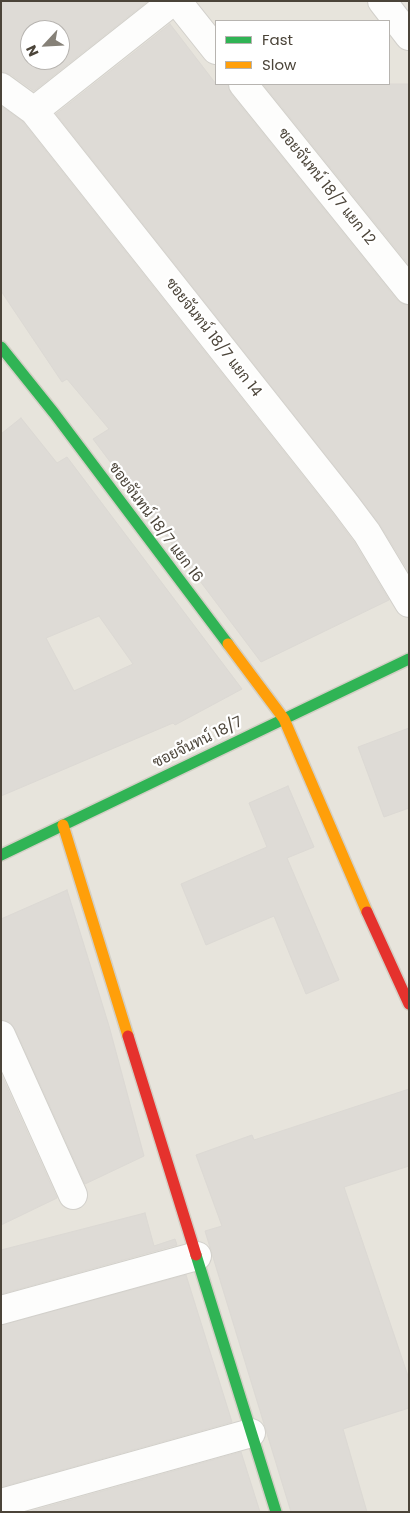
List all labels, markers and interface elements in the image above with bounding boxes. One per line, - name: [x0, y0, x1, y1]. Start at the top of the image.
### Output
- north arrow: [20, 20, 70, 70]
- legend: [215, 20, 390, 85]
- text: Fast: [262, 29, 293, 50]
- text: N: [21, 42, 44, 60]
- text: Slow: [262, 54, 296, 75]
- street label: ซอยจันทน์ 18/7 แยก 12: [273, 125, 379, 249]
- street label: ซอยจันทน์ 18/7 แยก 14: [161, 275, 265, 401]
- street label: ซอยจันทน์ 18/7 แยก 16: [104, 459, 206, 587]
- street label: ซอยจันทน์ 18/7: [150, 714, 246, 772]

